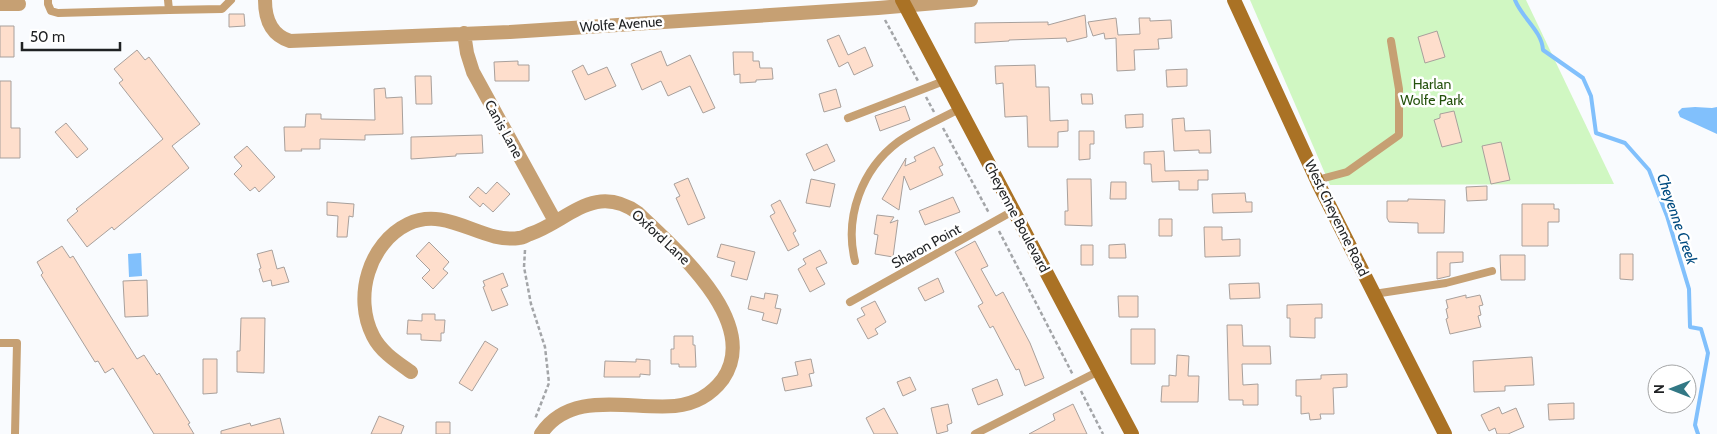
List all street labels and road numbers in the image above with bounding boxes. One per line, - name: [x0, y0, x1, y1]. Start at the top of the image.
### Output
- street label: Wolfe Avenue: [579, 12, 663, 36]
- street label: Canis Lane: [481, 97, 527, 161]
- street label: West Cheyenne Road: [1301, 157, 1373, 279]
- street label: Cheyenne Boulevard: [980, 159, 1054, 275]
- street label: Oxford Lane: [628, 205, 694, 269]
- street label: Sharon Point: [888, 220, 964, 272]

